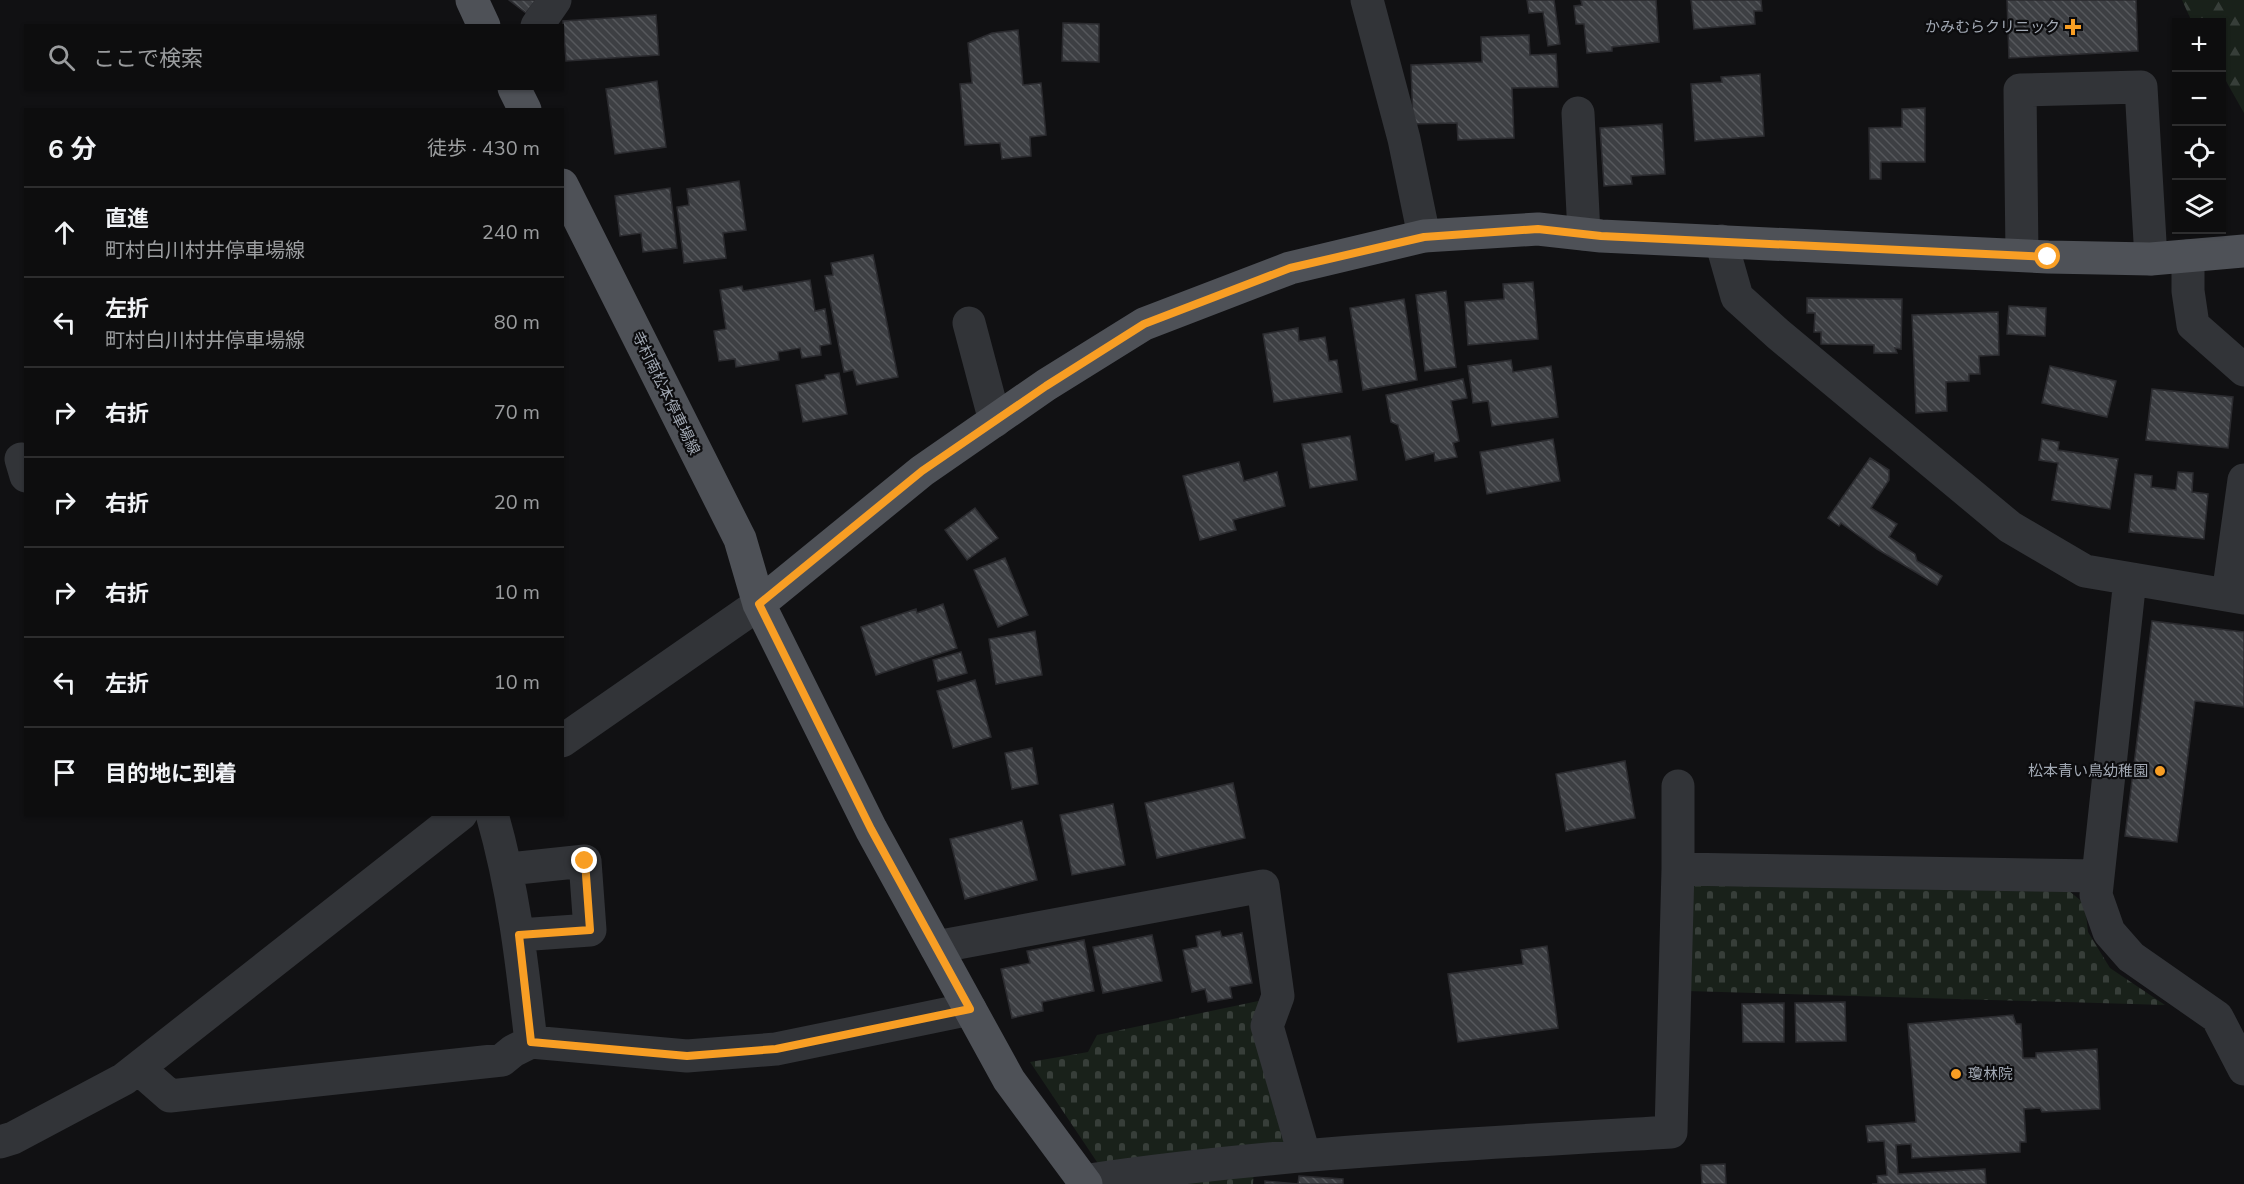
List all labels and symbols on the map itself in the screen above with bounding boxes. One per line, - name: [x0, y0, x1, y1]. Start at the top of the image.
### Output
- place label: かみむらクリニック: [1925, 17, 2060, 37]
- marker: かみむらクリニック: [2064, 18, 2082, 36]
- route start: [2034, 243, 2060, 269]
- street label: 寺村南松本停車場線: [627, 328, 705, 458]
- place label: 松本青い鳥幼稚園: [2028, 761, 2148, 781]
- marker: 松本青い鳥幼稚園: [2153, 764, 2167, 778]
- route end: [571, 847, 597, 873]
- place label: 瓊林院: [1968, 1064, 2013, 1084]
- marker: 瓊林院: [1949, 1067, 1963, 1081]

